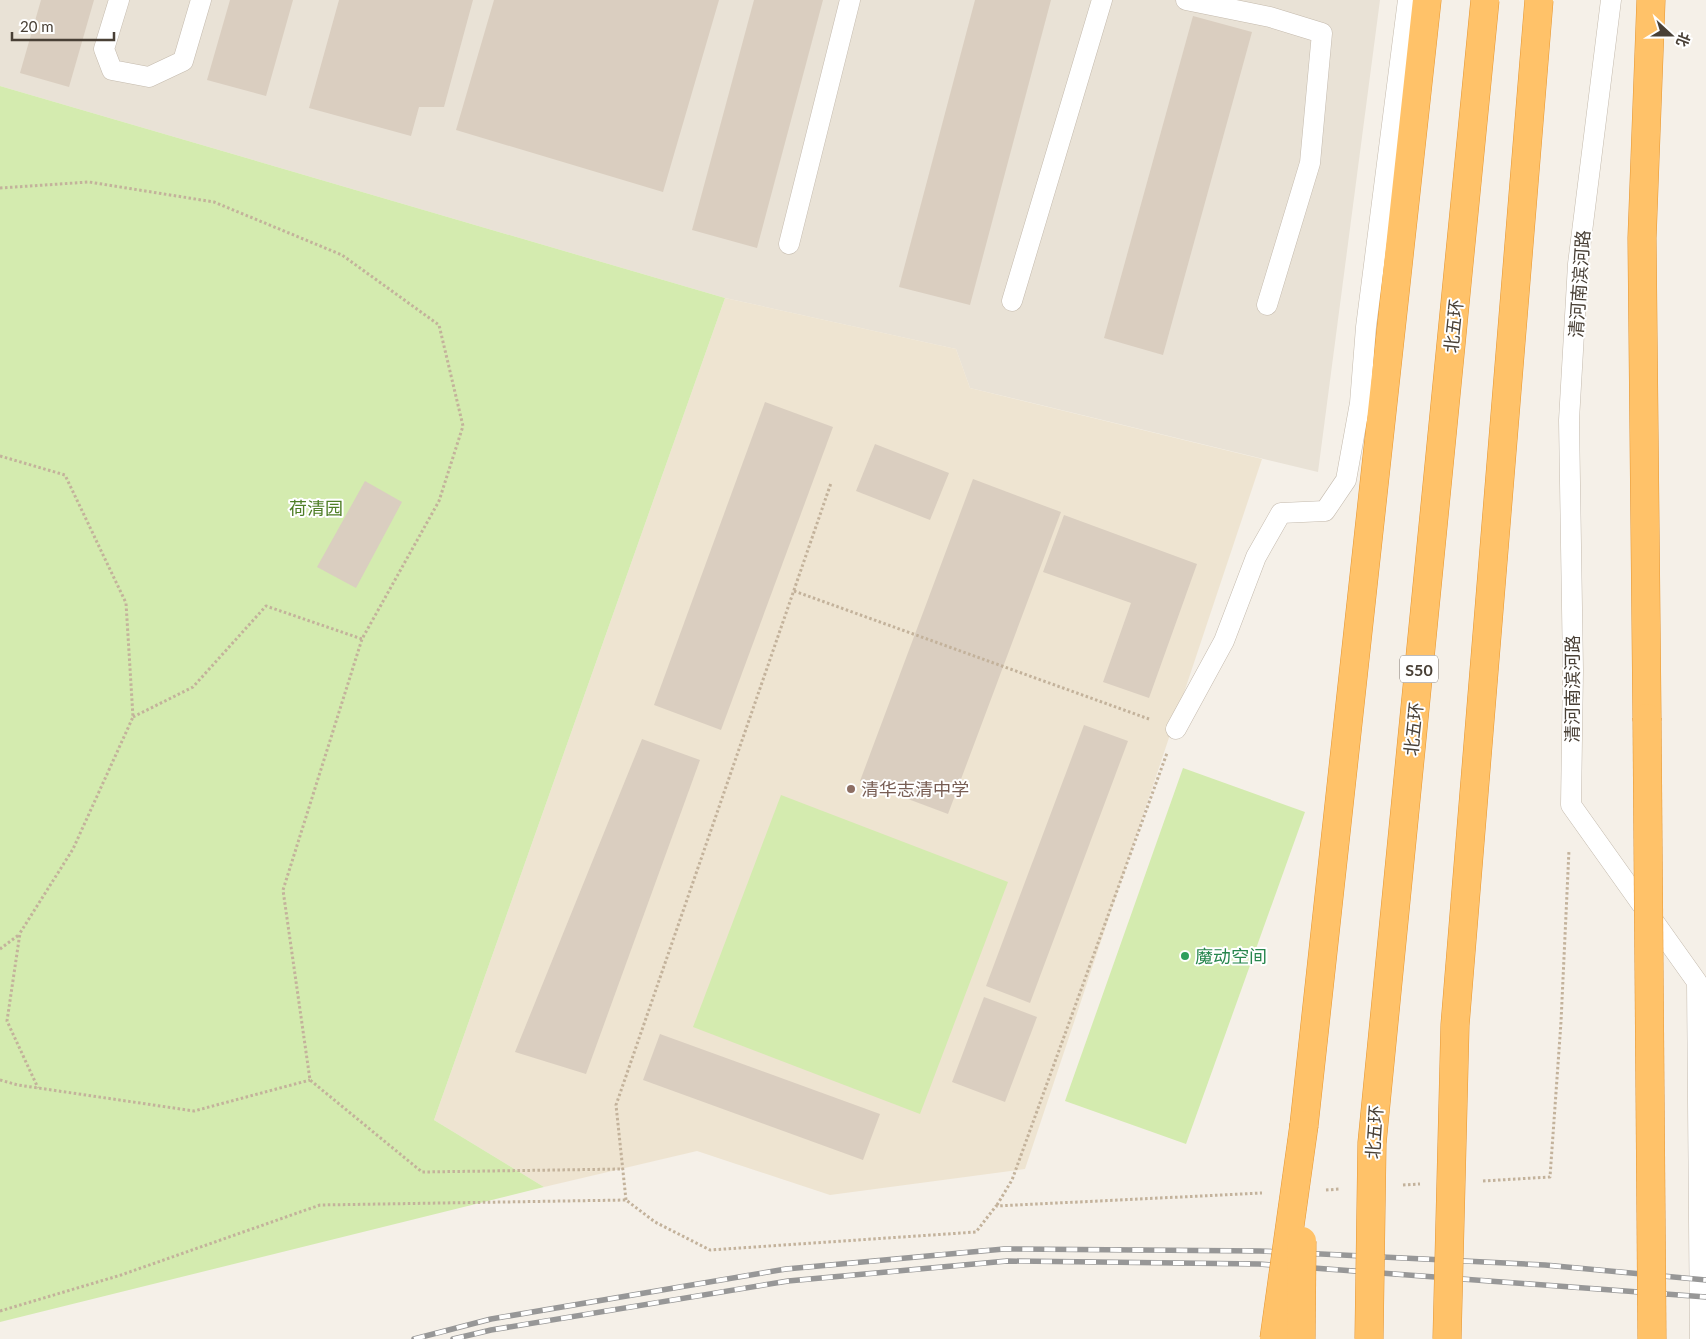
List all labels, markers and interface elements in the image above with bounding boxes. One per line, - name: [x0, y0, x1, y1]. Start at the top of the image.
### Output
- scale bar: [12, 10, 115, 42]
- north arrow: [1646, 10, 1696, 60]
- text: 20 m: [20, 17, 54, 35]
- text: 北: [1673, 30, 1694, 49]
- street label: 清河南滨河路: [1564, 229, 1594, 339]
- street label: 北五环: [1439, 298, 1467, 354]
- park label: 荷清园: [289, 497, 343, 519]
- street label: 清河南滨河路: [1561, 635, 1583, 743]
- road number: S50: [1400, 656, 1438, 682]
- street label: 北五环: [1399, 701, 1427, 757]
- place label: 清华志清中学: [861, 778, 969, 800]
- marker: 清华志清中学: [845, 783, 857, 795]
- place label: 魔动空间: [1195, 945, 1267, 967]
- marker: 魔动空间: [1179, 950, 1191, 962]
- street label: 北五环: [1361, 1104, 1387, 1160]

